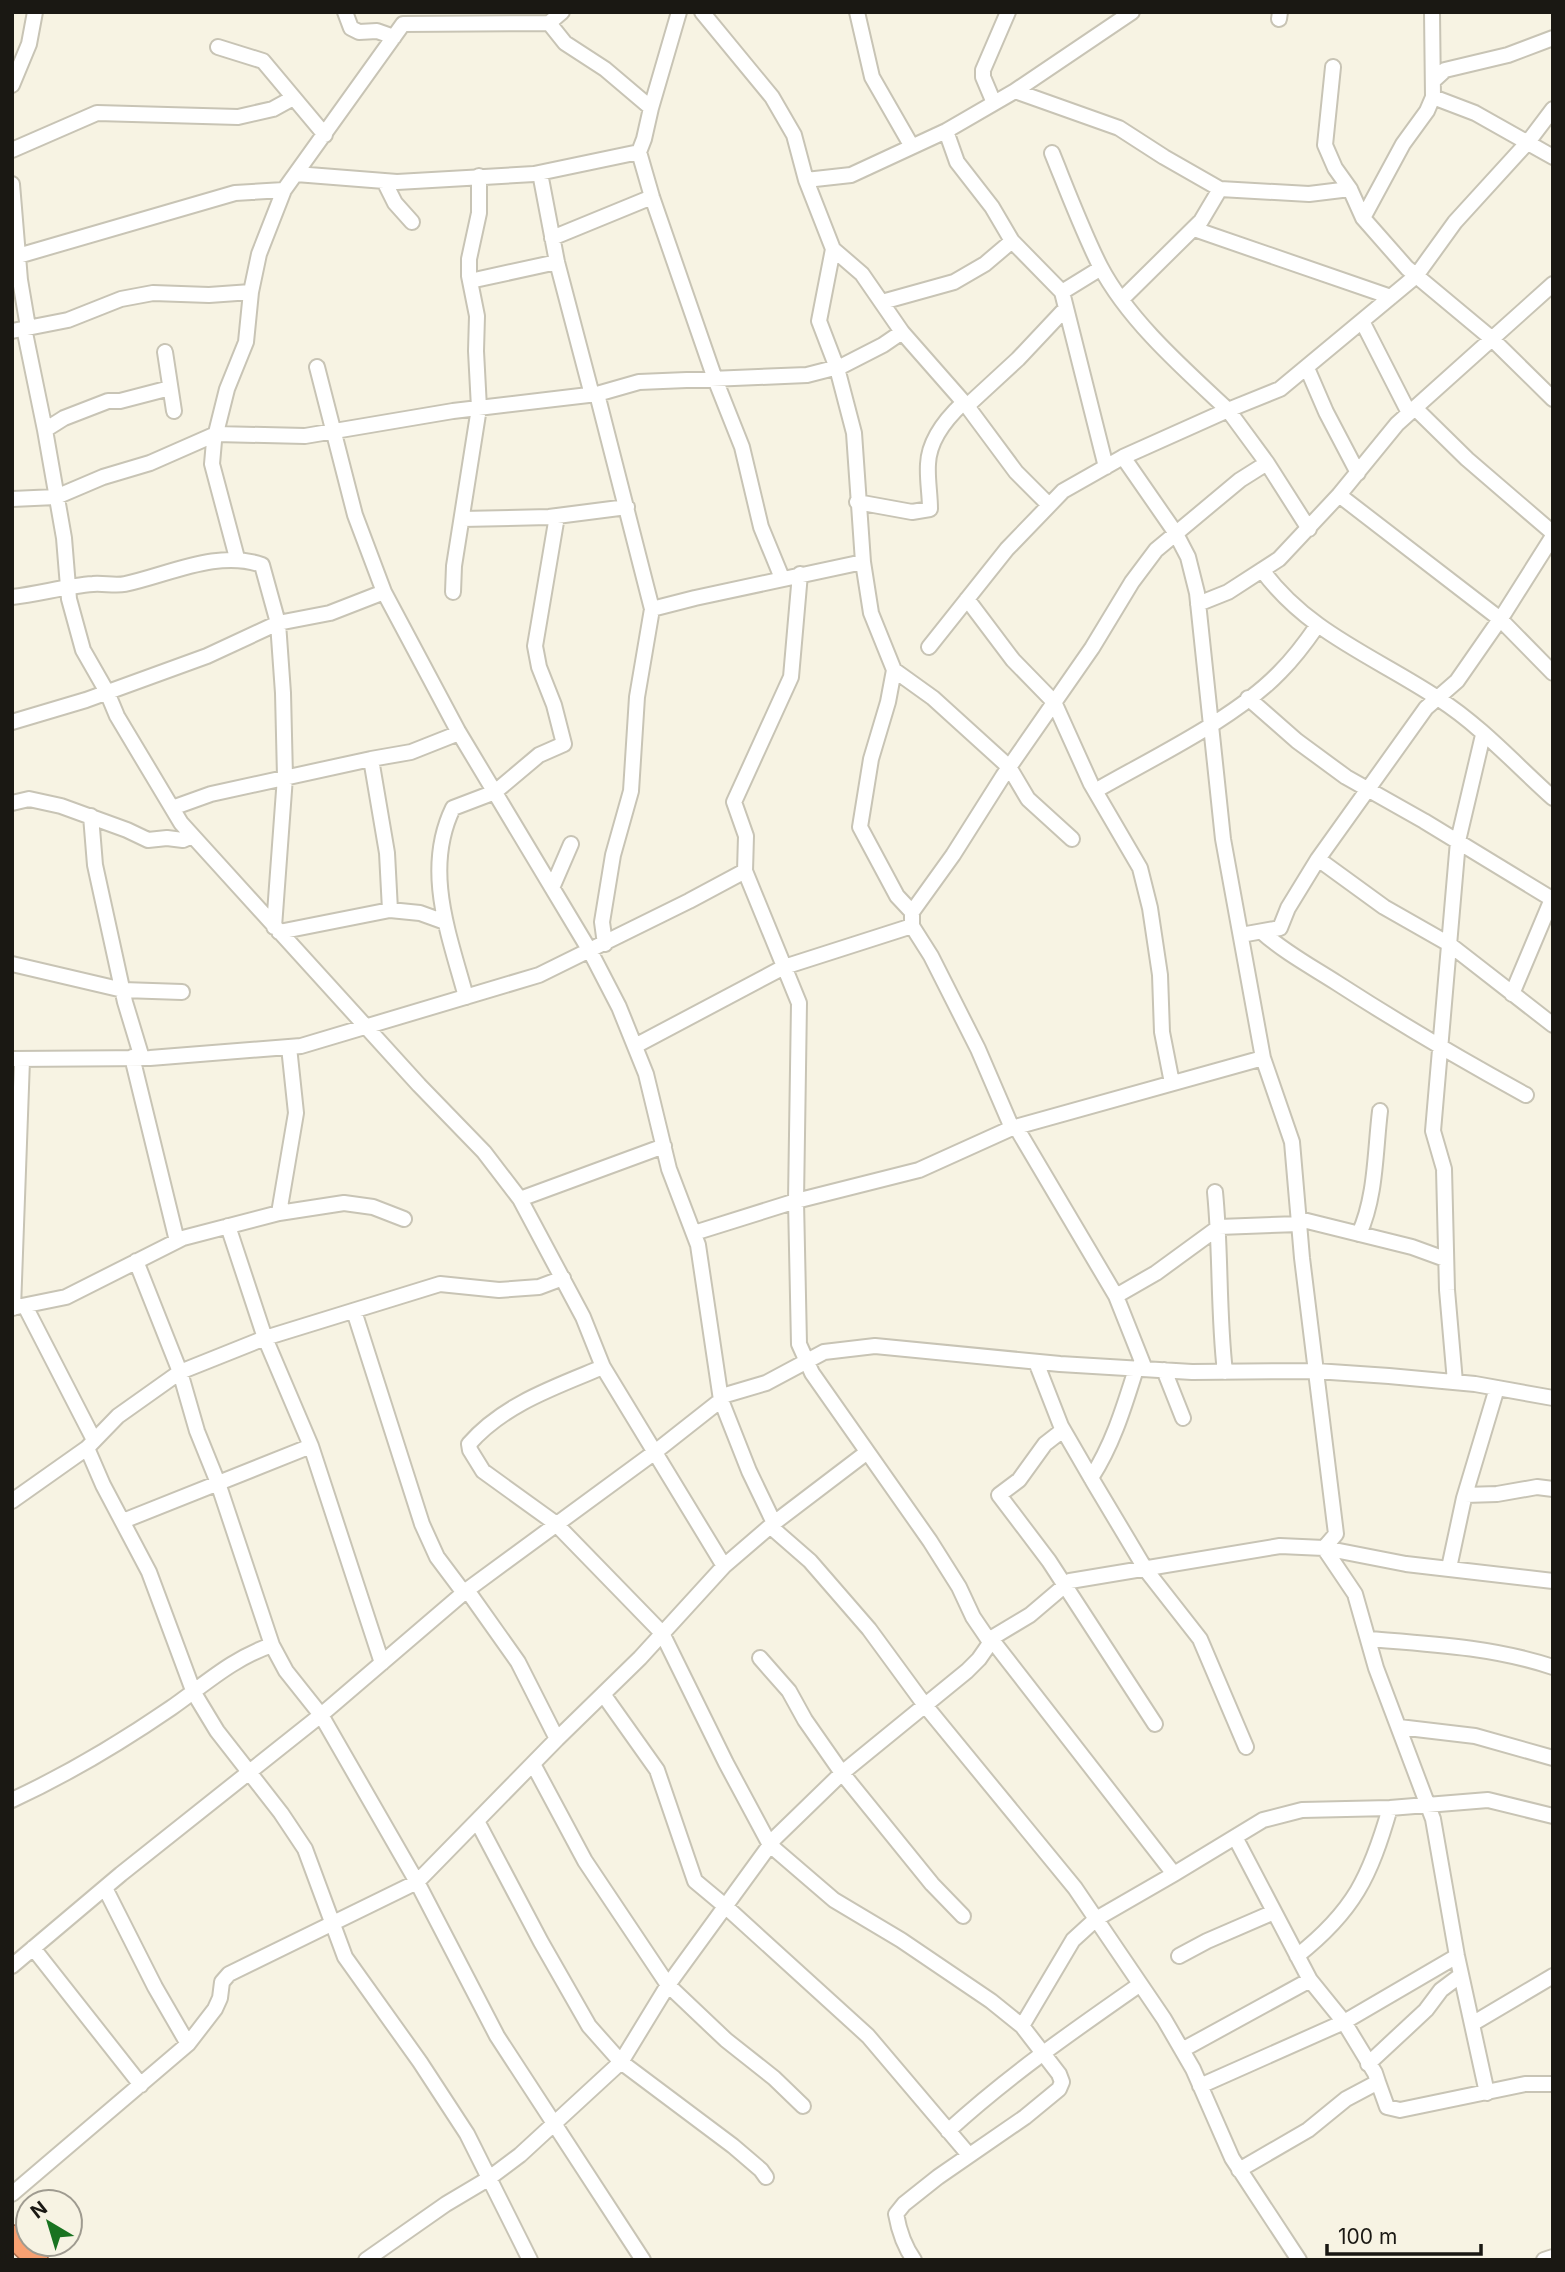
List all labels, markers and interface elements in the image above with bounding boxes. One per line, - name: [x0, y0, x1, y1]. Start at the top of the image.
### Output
- north arrow: [14, 2188, 84, 2258]
- text: N: [26, 2196, 52, 2224]
- scale bar: [1327, 2212, 1481, 2256]
- text: 100 m: [1338, 2224, 1397, 2249]

